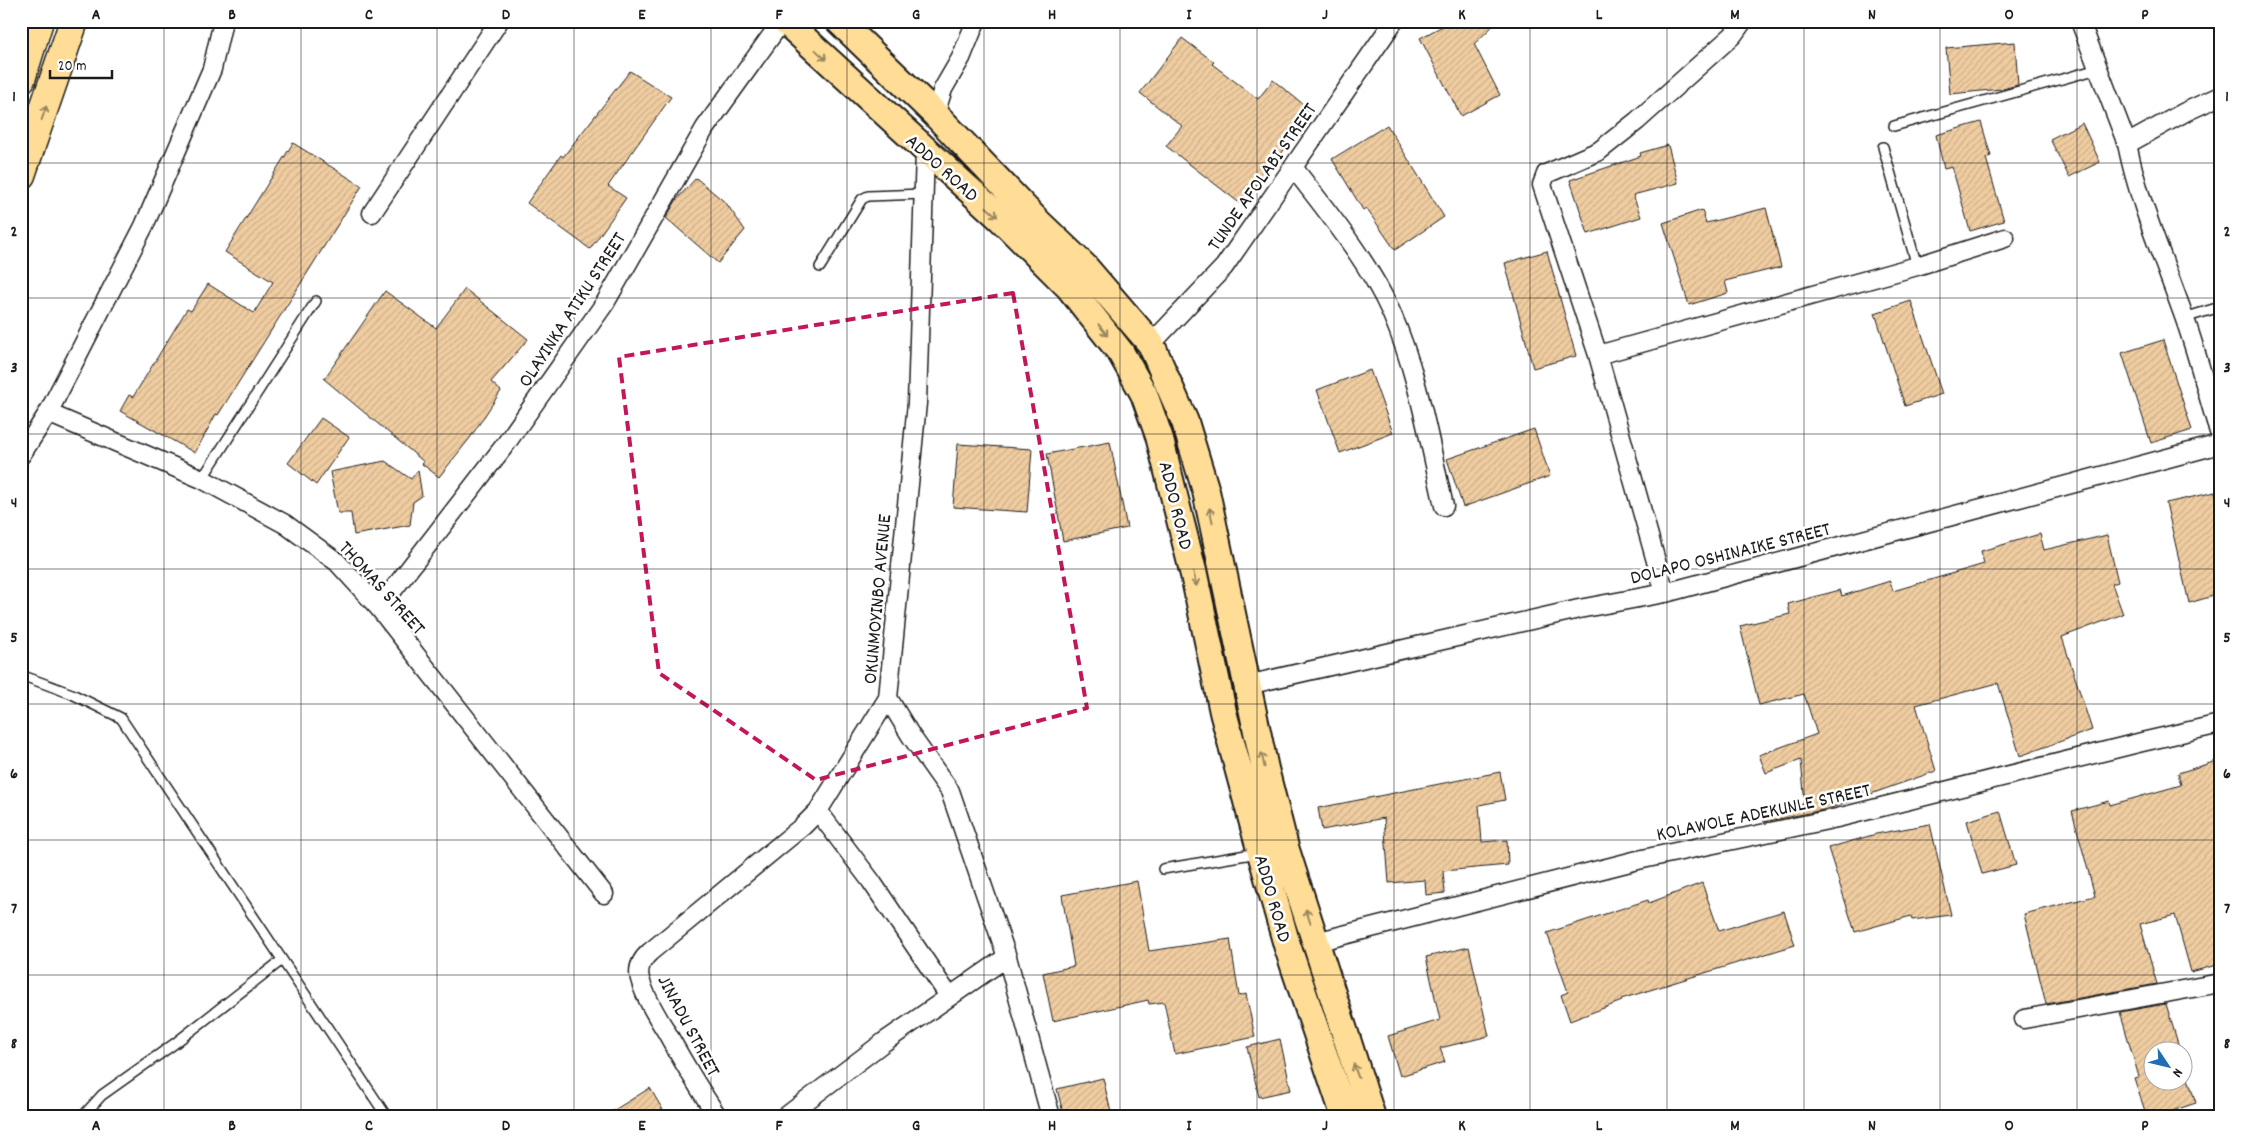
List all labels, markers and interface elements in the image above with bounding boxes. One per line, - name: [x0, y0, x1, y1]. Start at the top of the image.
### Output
- text: A: [92, 4, 101, 27]
- text: B: [228, 4, 236, 27]
- text: C: [365, 4, 373, 27]
- text: D: [502, 4, 511, 27]
- text: E: [638, 4, 646, 27]
- text: F: [775, 4, 783, 27]
- text: G: [912, 4, 920, 27]
- text: H: [1048, 4, 1056, 27]
- text: I: [1187, 4, 1193, 27]
- text: J: [1322, 4, 1328, 27]
- text: K: [1458, 4, 1466, 27]
- text: L: [1596, 4, 1603, 27]
- text: M: [1730, 4, 1740, 27]
- text: N: [1868, 4, 1876, 27]
- text: O: [2004, 4, 2014, 27]
- text: P: [2141, 4, 2149, 27]
- scale bar: [50, 48, 112, 80]
- one-way arrow: [814, 48, 827, 60]
- text: 20 m: [58, 56, 86, 78]
- text: 1: [12, 86, 16, 109]
- text: 1: [2225, 86, 2229, 109]
- street label: TUNDE AFOLABI STREET: [1202, 98, 1325, 257]
- one-way arrow: [40, 105, 49, 121]
- street label: ADDO ROAD: [898, 129, 984, 210]
- one-way arrow: [986, 206, 999, 217]
- text: 2: [11, 221, 18, 244]
- text: 2: [2224, 221, 2231, 244]
- street label: OLAYINKA ATIKU STREET: [513, 228, 634, 394]
- one-way arrow: [1098, 323, 1109, 336]
- text: 3: [10, 357, 18, 380]
- text: 3: [2223, 357, 2231, 380]
- street label: ADDO ROAD: [1150, 459, 1199, 553]
- text: 4: [11, 492, 17, 515]
- text: 4: [2224, 492, 2230, 515]
- one-way arrow: [1206, 507, 1215, 523]
- street label: OKUNMOYINBO AVENUE: [858, 513, 900, 685]
- street label: DOLAPO OSHINAIKE STREET: [1628, 516, 1834, 593]
- street label: THOMAS STREET: [331, 536, 431, 642]
- one-way arrow: [1191, 570, 1200, 586]
- text: 5: [10, 627, 18, 650]
- text: 5: [2223, 627, 2231, 650]
- one-way arrow: [1258, 752, 1267, 768]
- text: 6: [10, 763, 18, 786]
- text: 6: [2223, 763, 2231, 786]
- street label: KOLAWOLE ADEKUNLE STREET: [1654, 778, 1873, 850]
- street label: ADDO ROAD: [1245, 852, 1297, 946]
- text: 7: [11, 898, 17, 921]
- text: 7: [2224, 898, 2230, 921]
- one-way arrow: [1302, 908, 1312, 924]
- street label: JINADU STREET: [649, 971, 726, 1082]
- text: 8: [11, 1033, 18, 1056]
- text: 8: [2224, 1033, 2231, 1056]
- north arrow: [2144, 1040, 2194, 1090]
- one-way arrow: [1351, 1063, 1361, 1079]
- text: N: [2167, 1064, 2187, 1081]
- text: A: [92, 1115, 101, 1138]
- text: B: [228, 1115, 236, 1138]
- text: C: [365, 1115, 373, 1138]
- text: D: [502, 1115, 511, 1138]
- text: E: [638, 1115, 646, 1138]
- text: F: [775, 1115, 783, 1138]
- text: G: [912, 1115, 920, 1138]
- text: H: [1048, 1115, 1056, 1138]
- text: I: [1187, 1115, 1193, 1138]
- text: J: [1322, 1115, 1328, 1138]
- text: K: [1458, 1115, 1466, 1138]
- text: L: [1596, 1115, 1603, 1138]
- text: M: [1730, 1115, 1740, 1138]
- text: N: [1868, 1115, 1876, 1138]
- text: O: [2004, 1115, 2014, 1138]
- text: P: [2141, 1115, 2149, 1138]

